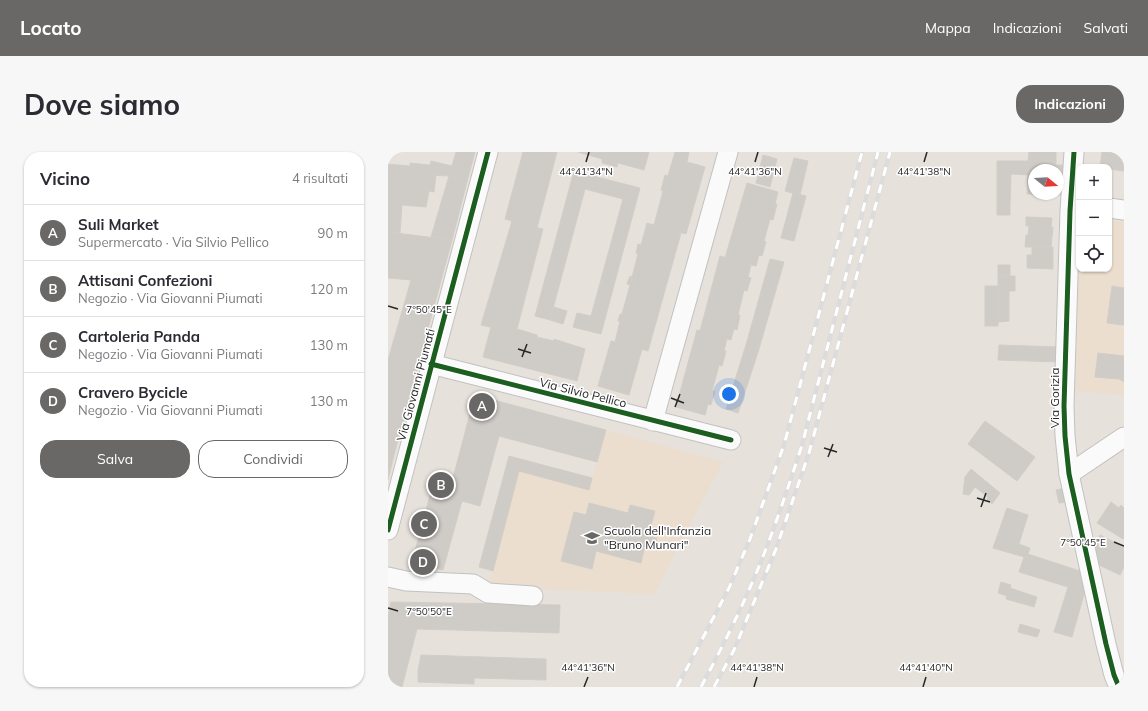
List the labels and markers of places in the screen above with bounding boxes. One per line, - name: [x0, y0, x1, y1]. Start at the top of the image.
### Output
- pin: A: [469, 391, 495, 421]
- pin: B: [428, 470, 454, 500]
- pin: C: [411, 509, 437, 539]
- place label: Scuola dell'Infanzia "Bruno Munari": [604, 523, 711, 552]
- school or university icon: Scuola dell'Infanzia "Bruno Munari": [583, 529, 601, 547]
- pin: D: [410, 547, 436, 577]

